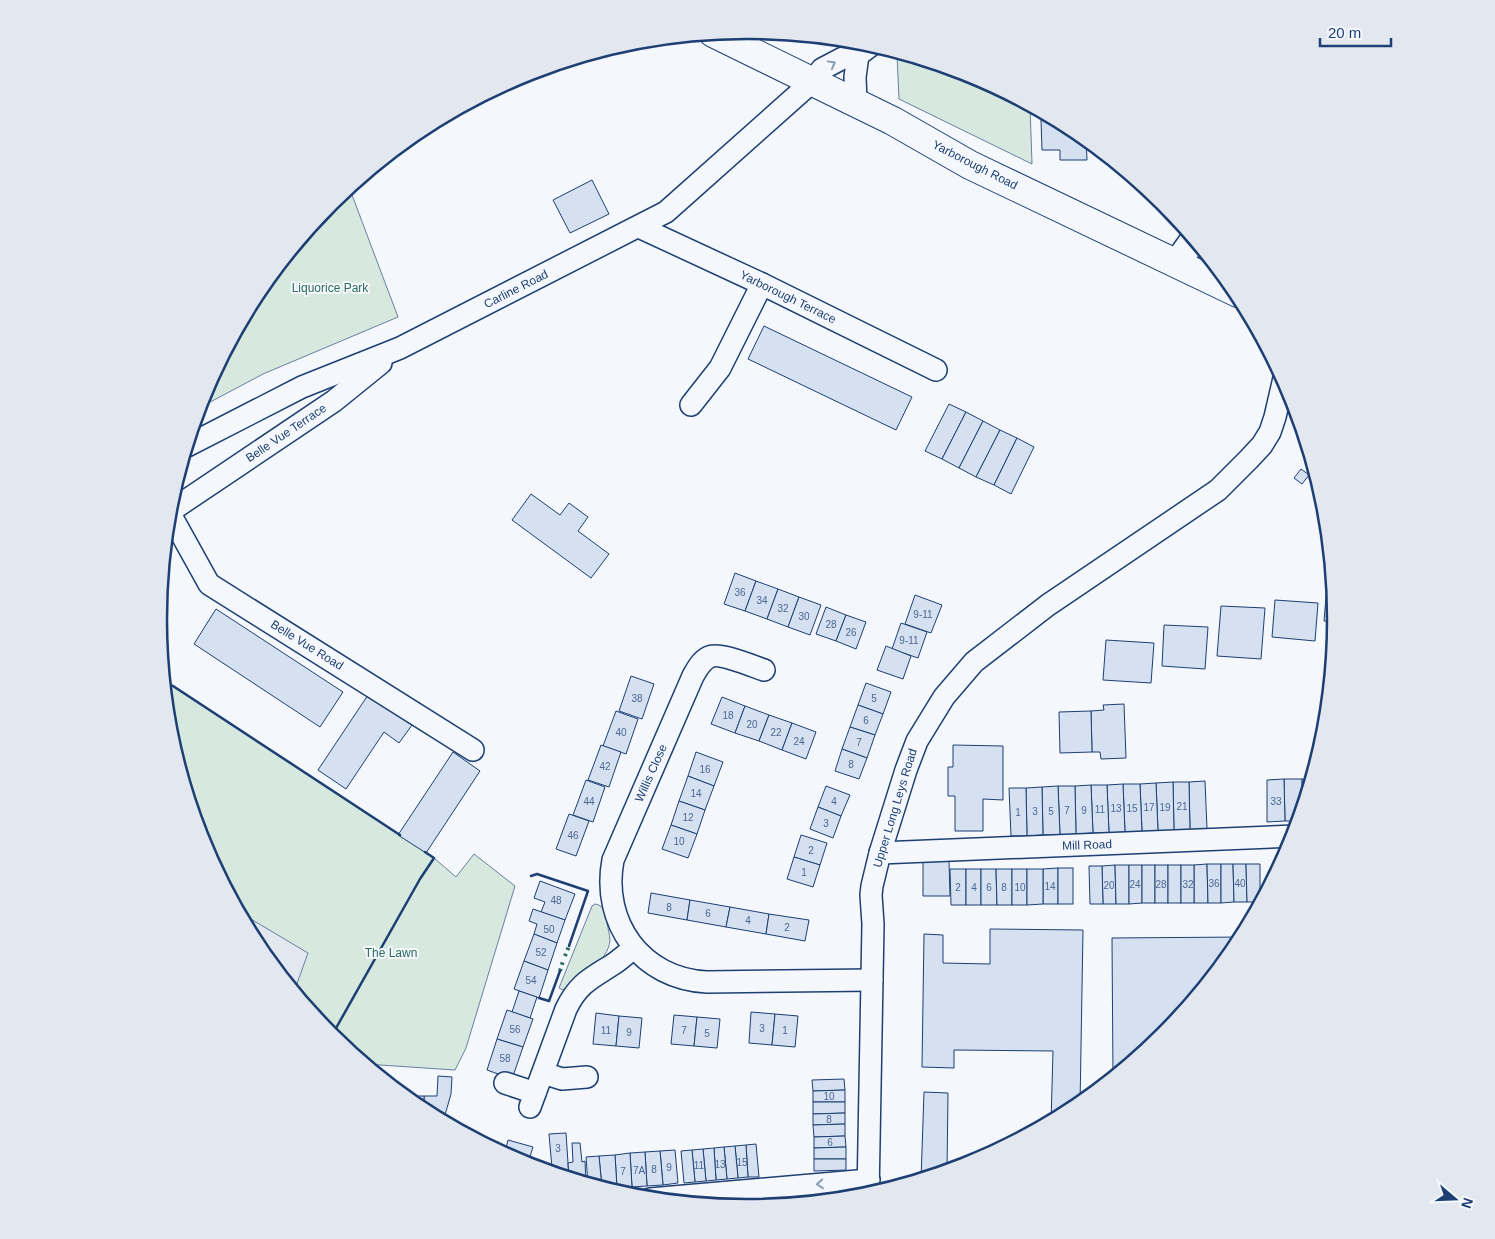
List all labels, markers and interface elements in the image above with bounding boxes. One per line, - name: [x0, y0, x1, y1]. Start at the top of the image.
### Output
- scale bar: [1320, 15, 1391, 47]
- text: 20 m: [1328, 24, 1361, 41]
- one-way arrow: [827, 60, 836, 70]
- street label: Yarborough Road: [930, 137, 1020, 193]
- street label: Carline Road: [482, 267, 550, 311]
- street label: Yarborough Terrace: [738, 268, 839, 326]
- park label: Liquorice Park: [292, 281, 369, 295]
- street label: Belle Vue Terrace: [243, 401, 329, 465]
- house number: 36: [734, 587, 746, 598]
- house number: 34: [756, 595, 768, 606]
- house number: 32: [777, 603, 789, 614]
- house number: 9-11: [913, 609, 933, 620]
- house number: 30: [798, 611, 810, 622]
- street label: Belle Vue Road: [268, 617, 346, 673]
- house number: 28: [825, 619, 837, 630]
- house number: 26: [845, 627, 857, 638]
- house number: 9-11: [899, 635, 919, 646]
- house number: 38: [631, 693, 643, 704]
- house number: 5: [871, 693, 877, 704]
- house number: 18: [722, 710, 734, 721]
- house number: 6: [863, 715, 869, 726]
- house number: 20: [746, 719, 758, 730]
- house number: 40: [615, 727, 627, 738]
- house number: 22: [770, 727, 782, 738]
- house number: 24: [793, 736, 805, 747]
- house number: 7: [856, 737, 862, 748]
- street label: Willis Close: [632, 742, 670, 804]
- street label: Upper Long Leys Road: [870, 747, 920, 869]
- house number: 8: [848, 759, 854, 770]
- house number: 42: [599, 761, 611, 772]
- house number: 16: [699, 764, 711, 775]
- house number: 14: [690, 788, 702, 799]
- house number: 44: [583, 796, 595, 807]
- house number: 4: [831, 796, 837, 807]
- house number: 33: [1270, 796, 1282, 807]
- house number: 21: [1176, 801, 1188, 812]
- house number: 17: [1143, 802, 1155, 813]
- house number: 19: [1159, 802, 1171, 813]
- house number: 13: [1110, 803, 1122, 814]
- house number: 15: [1126, 803, 1138, 814]
- house number: 11: [1095, 804, 1106, 815]
- house number: 7: [1064, 805, 1070, 816]
- house number: 9: [1081, 805, 1087, 816]
- house number: 3: [1032, 806, 1038, 817]
- house number: 5: [1048, 806, 1054, 817]
- house number: 1: [1015, 807, 1021, 818]
- house number: 12: [682, 812, 694, 823]
- house number: 3: [823, 818, 829, 829]
- house number: 46: [567, 830, 579, 841]
- house number: 10: [673, 836, 685, 847]
- street label: Mill Road: [1062, 837, 1112, 853]
- house number: 2: [808, 845, 814, 856]
- house number: 1: [801, 867, 807, 878]
- house number: 36: [1208, 878, 1220, 889]
- house number: 40: [1234, 878, 1246, 889]
- house number: 24: [1129, 879, 1141, 890]
- house number: 28: [1155, 879, 1167, 890]
- house number: 32: [1182, 879, 1194, 890]
- house number: 20: [1103, 880, 1115, 891]
- house number: 14: [1044, 881, 1056, 892]
- house number: 2: [955, 882, 961, 893]
- house number: 4: [971, 882, 977, 893]
- house number: 6: [986, 882, 992, 893]
- house number: 8: [1001, 882, 1007, 893]
- house number: 10: [1014, 882, 1026, 893]
- house number: 48: [550, 895, 562, 906]
- house number: 8: [666, 902, 672, 913]
- house number: 6: [705, 908, 711, 919]
- house number: 4: [745, 915, 751, 926]
- house number: 2: [784, 922, 790, 933]
- house number: 50: [543, 924, 555, 935]
- park label: The Lawn: [365, 946, 417, 960]
- house number: 52: [535, 947, 547, 958]
- house number: 54: [525, 975, 537, 986]
- house number: 3: [759, 1023, 765, 1034]
- house number: 56: [509, 1024, 521, 1035]
- house number: 11: [601, 1025, 612, 1036]
- house number: 7: [681, 1025, 687, 1036]
- house number: 1: [782, 1025, 788, 1036]
- house number: 9: [626, 1027, 632, 1038]
- house number: 5: [704, 1028, 710, 1039]
- house number: 58: [499, 1053, 511, 1064]
- house number: 10: [823, 1091, 835, 1102]
- house number: 8: [826, 1114, 832, 1125]
- house number: 6: [827, 1137, 833, 1148]
- house number: 3: [555, 1143, 561, 1154]
- house number: 15: [736, 1157, 748, 1168]
- house number: 13: [714, 1159, 726, 1170]
- house number: 11: [694, 1160, 705, 1171]
- house number: 9: [666, 1162, 672, 1173]
- house number: 8: [651, 1164, 657, 1175]
- house number: 7A: [633, 1165, 645, 1176]
- house number: 7: [620, 1166, 626, 1177]
- north arrow: [1430, 1174, 1480, 1224]
- one-way arrow: [816, 1178, 824, 1189]
- text: N: [1458, 1196, 1477, 1211]

